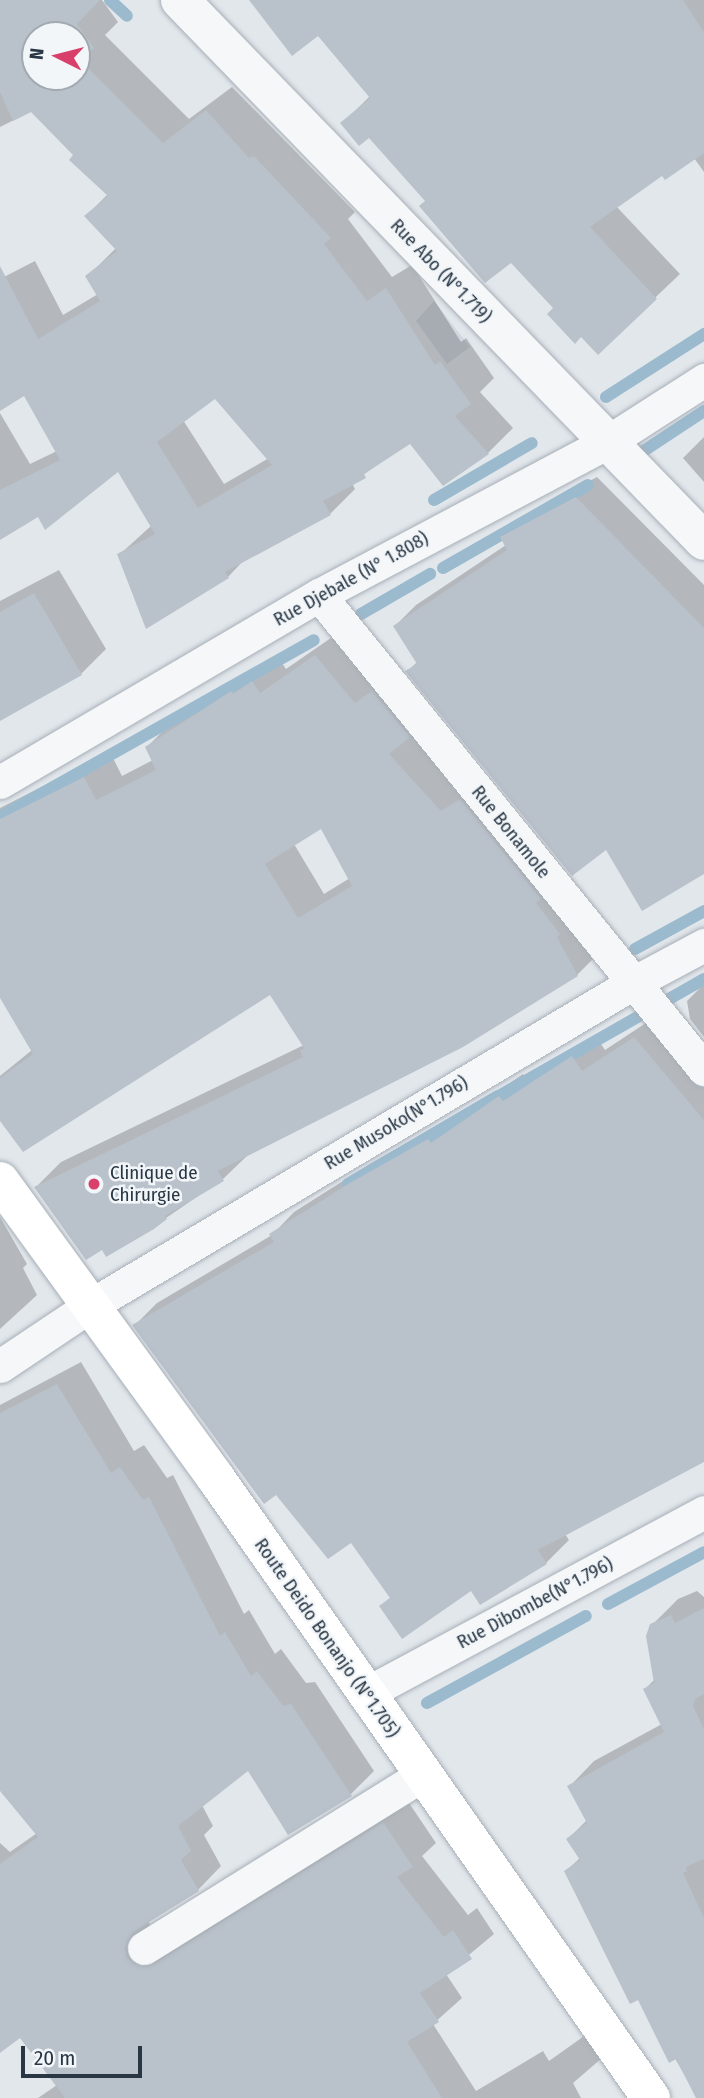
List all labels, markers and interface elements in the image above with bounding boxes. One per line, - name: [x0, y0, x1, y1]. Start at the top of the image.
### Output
- north arrow: [21, 21, 91, 91]
- text: N: [25, 47, 49, 61]
- street label: Rue Abo (N°1.719): [386, 214, 496, 328]
- street label: Rue Djebale (N° 1.808): [270, 527, 432, 631]
- street label: Rue Bonamole: [467, 781, 555, 883]
- street label: Rue Musoko(N°1.796): [320, 1071, 472, 1175]
- place label: Clinique de Chirurgie: [110, 1162, 198, 1206]
- marker: Clinique de Chirurgie: [84, 1174, 104, 1194]
- street label: Route Deido Bonanjo (N°1.705): [249, 1534, 405, 1742]
- street label: Rue Dibombe(N°1.796): [453, 1552, 617, 1654]
- scale bar: [24, 2032, 145, 2076]
- text: 20 m: [34, 2045, 75, 2071]

